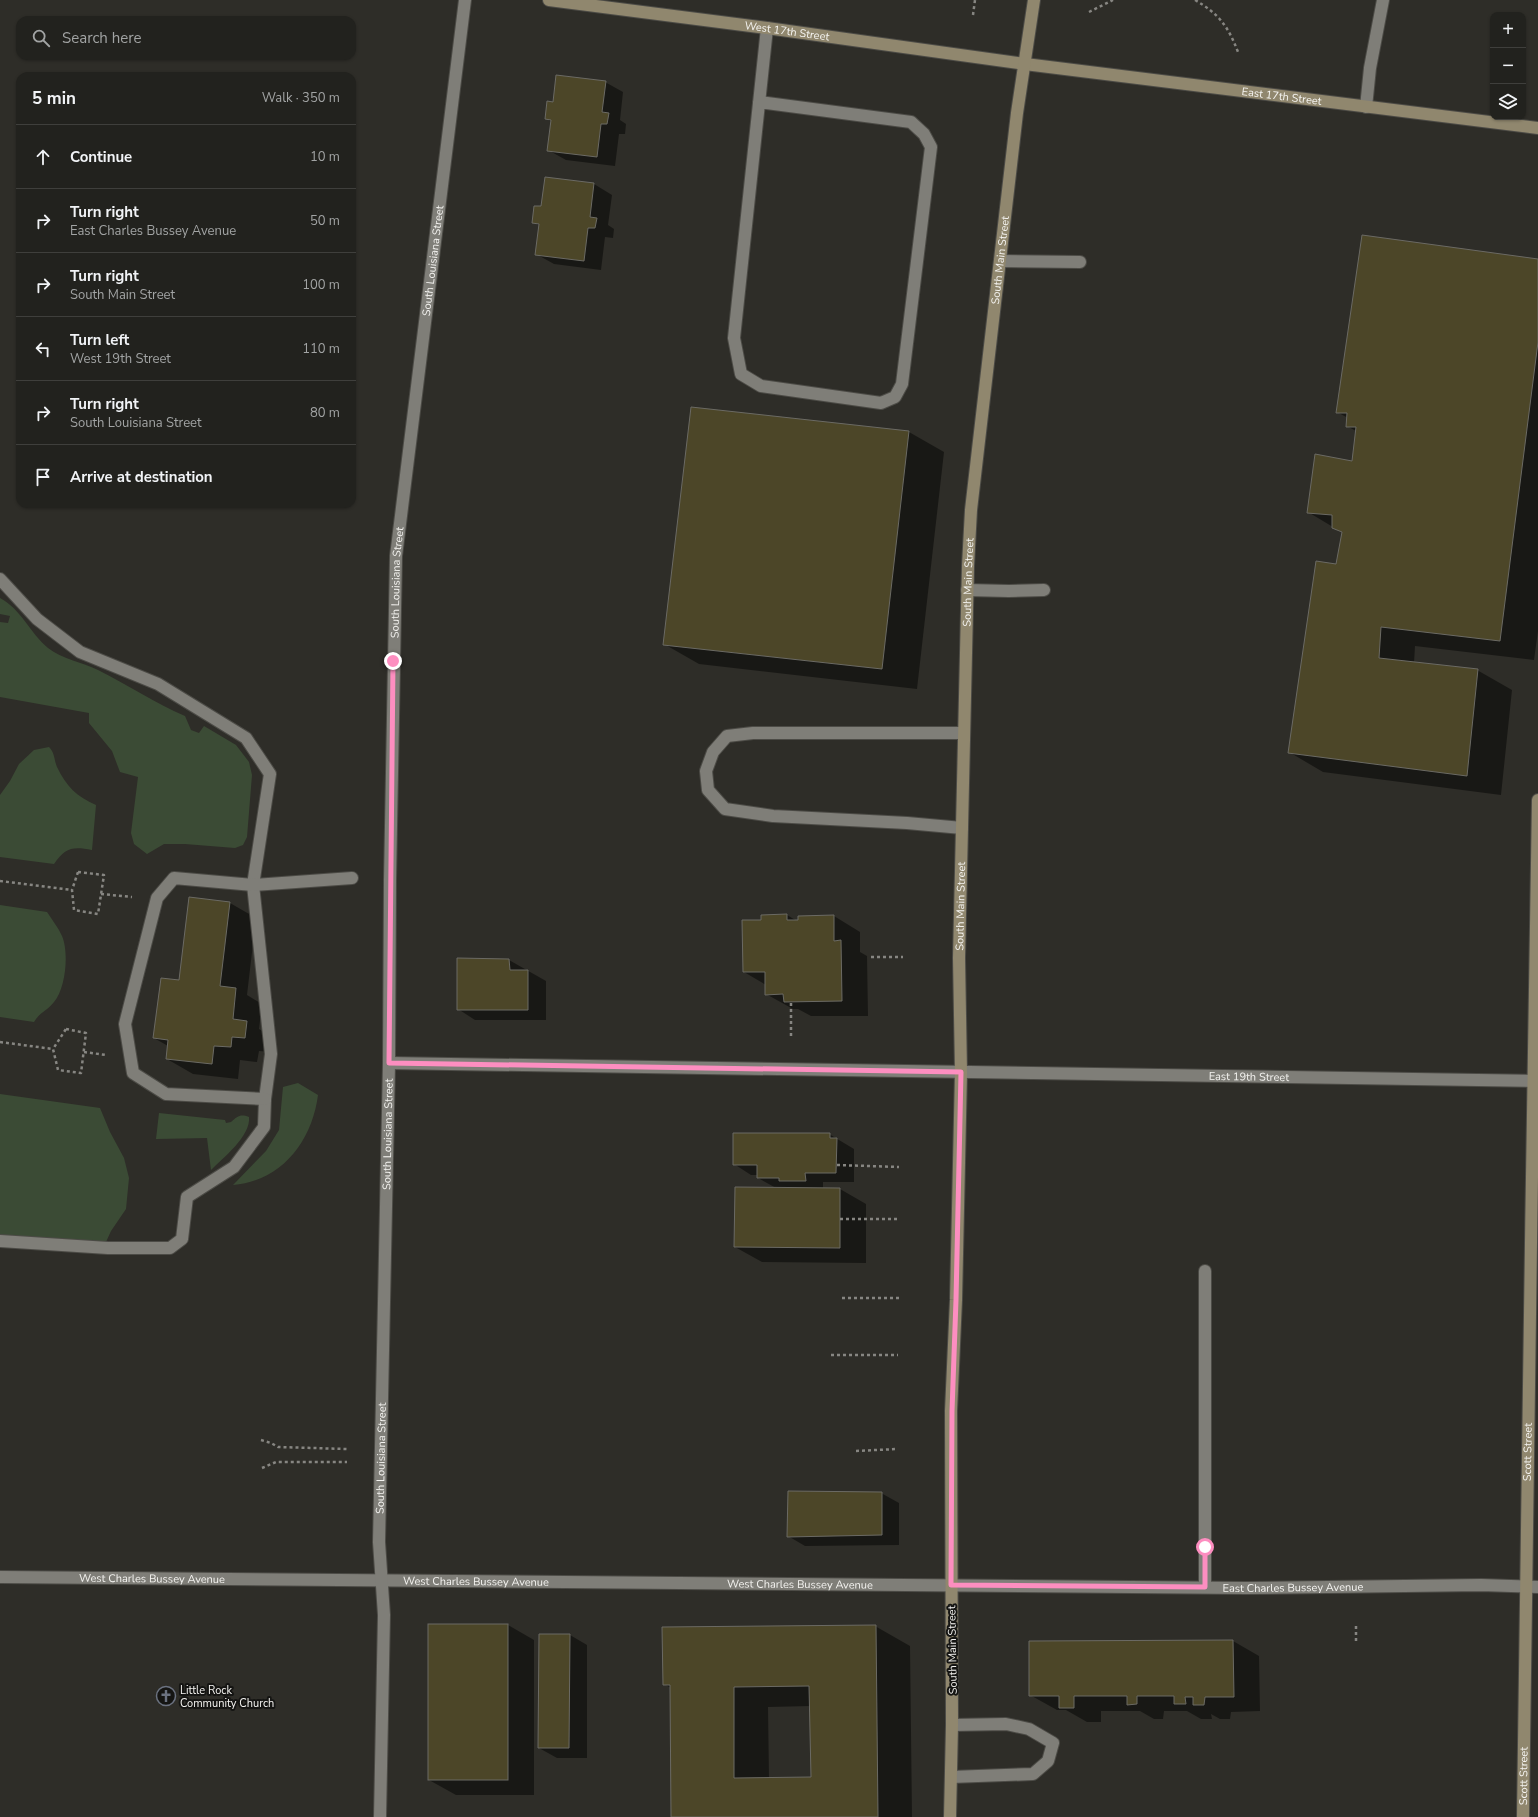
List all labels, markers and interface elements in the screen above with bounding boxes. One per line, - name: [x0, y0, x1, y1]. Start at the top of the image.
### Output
- map controls: [1490, 12, 1526, 120]
- button: +: [1490, 12, 1526, 48]
- search box: [16, 16, 356, 60]
- street label: West 17th Street: [744, 18, 830, 45]
- icon: search: [30, 27, 52, 49]
- text: Search here: [62, 28, 142, 48]
- button: −: [1490, 48, 1526, 84]
- street label: East 17th Street: [1241, 84, 1323, 109]
- button: layers: [1490, 84, 1526, 120]
- text: 5 min: [32, 87, 76, 110]
- text: Walk · 350 m: [262, 89, 340, 107]
- icon: ahead: [32, 146, 54, 168]
- text: Continue: [70, 147, 132, 167]
- text: 10 m: [310, 148, 340, 166]
- text: Turn right: [70, 202, 139, 222]
- street label: South Louisiana Street: [419, 204, 447, 317]
- icon: right: [32, 210, 54, 232]
- text: 50 m: [310, 212, 340, 230]
- street label: South Main Street: [988, 215, 1013, 305]
- text: East Charles Bussey Avenue: [70, 222, 236, 240]
- text: Turn right: [70, 266, 139, 286]
- icon: right: [32, 274, 54, 296]
- text: 100 m: [302, 276, 340, 294]
- text: South Main Street: [70, 286, 175, 304]
- text: Turn left: [70, 330, 129, 350]
- icon: left: [32, 338, 54, 360]
- text: 110 m: [302, 340, 340, 358]
- text: West 19th Street: [70, 350, 171, 368]
- text: Turn right: [70, 394, 139, 414]
- icon: right: [32, 402, 54, 424]
- text: 80 m: [310, 404, 340, 422]
- text: South Louisiana Street: [70, 414, 202, 432]
- icon: arrive: [32, 466, 54, 488]
- text: Arrive at destination: [70, 467, 213, 487]
- street label: South Louisiana Street: [387, 526, 408, 638]
- street label: South Main Street: [960, 537, 978, 627]
- route end: [384, 652, 402, 670]
- street label: South Main Street: [952, 861, 969, 951]
- street label: East 19th Street: [1209, 1069, 1289, 1085]
- street label: South Louisiana Street: [379, 1078, 397, 1190]
- street label: South Louisiana Street: [373, 1402, 390, 1514]
- street label: Scott Street: [1520, 1423, 1536, 1481]
- route start: [1196, 1538, 1214, 1556]
- street label: West Charles Bussey Avenue: [79, 1571, 225, 1587]
- street label: West Charles Bussey Avenue: [403, 1574, 549, 1590]
- street label: West Charles Bussey Avenue: [727, 1576, 873, 1593]
- street label: East Charles Bussey Avenue: [1223, 1580, 1364, 1596]
- street label: South Main Street: [944, 1605, 961, 1695]
- place label: Little Rock Community Church: [180, 1683, 274, 1711]
- church icon: Little Rock Community Church: [155, 1685, 177, 1707]
- street label: Scott Street: [1516, 1747, 1532, 1805]

